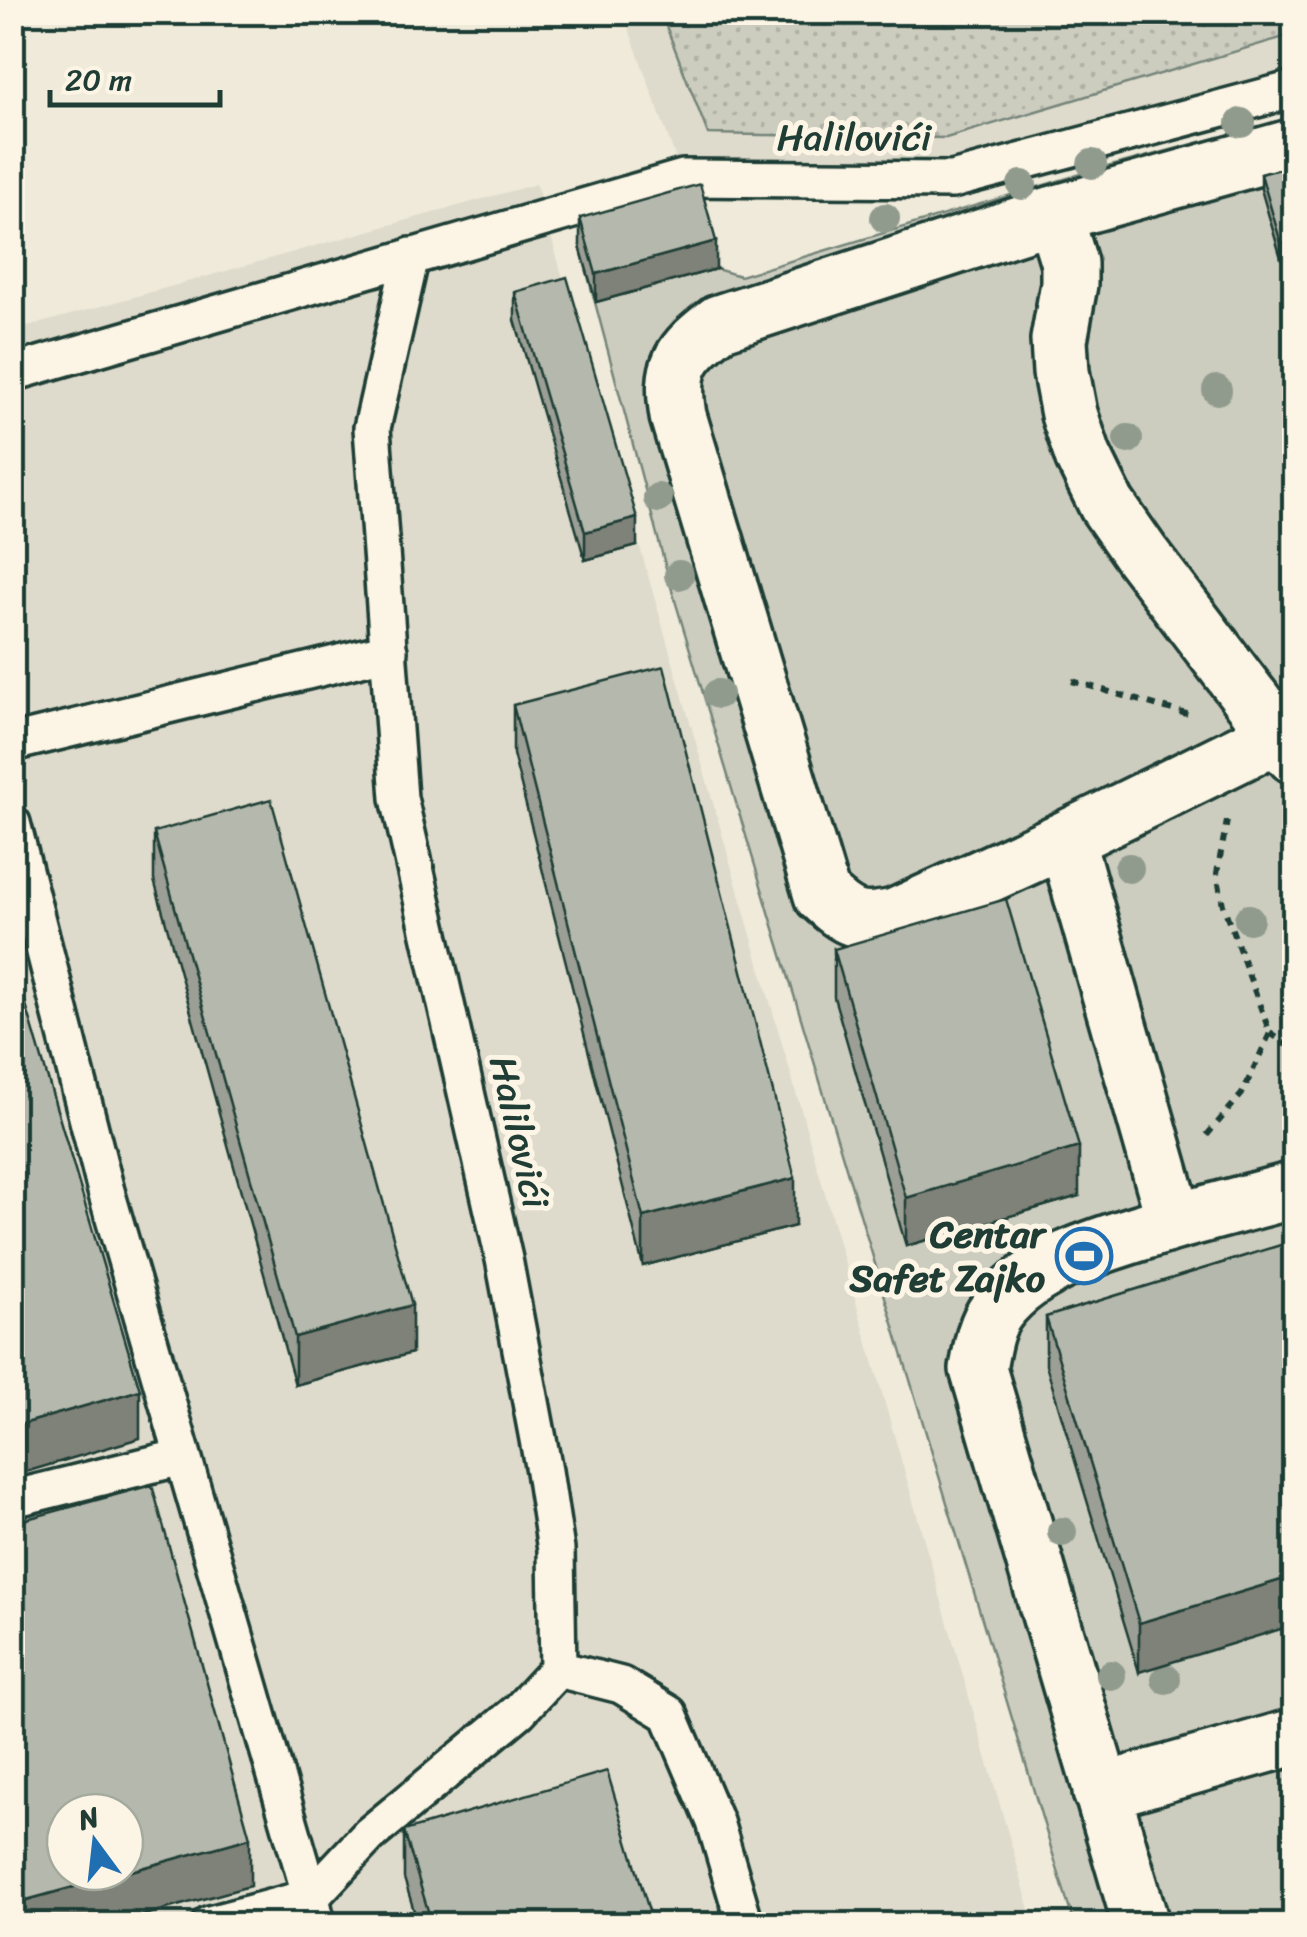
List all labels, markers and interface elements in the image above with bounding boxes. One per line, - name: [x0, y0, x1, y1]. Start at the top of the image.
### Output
- scale bar: [50, 45, 220, 107]
- text: 20 m: [65, 53, 132, 107]
- street label: Halilovići: [777, 104, 933, 171]
- street label: Halilovići: [469, 1049, 569, 1216]
- place label: Centar Safet Zajko: [849, 1201, 1047, 1312]
- sports icon: Centar Safet Zajko: [1054, 1226, 1114, 1286]
- north arrow: [45, 1792, 145, 1892]
- text: N: [72, 1792, 105, 1845]

